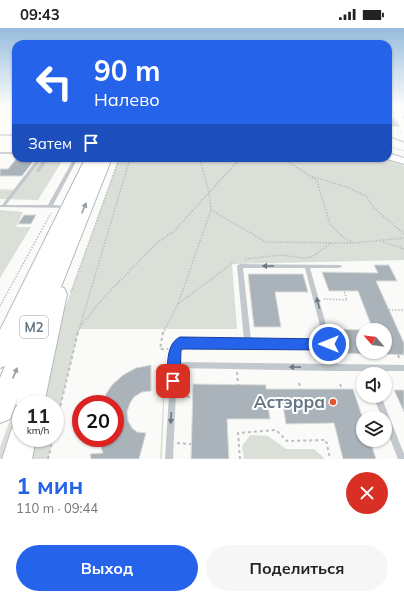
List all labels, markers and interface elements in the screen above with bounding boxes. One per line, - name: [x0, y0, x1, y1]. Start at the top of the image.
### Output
- text: 09:43: [20, 5, 60, 24]
- text: 90 m: [94, 53, 160, 88]
- icon: left: [28, 56, 80, 108]
- text: Налево: [94, 88, 160, 111]
- icon: arrive: [80, 132, 102, 154]
- text: Затем: [28, 134, 72, 153]
- one-way arrow: [81, 203, 87, 214]
- one-way arrow: [261, 263, 274, 269]
- one-way arrow: [314, 297, 320, 309]
- road number: М2: [20, 316, 48, 338]
- position arrow: [308, 323, 350, 365]
- north arrow: [356, 323, 392, 359]
- map controls: [356, 323, 392, 447]
- pin: [156, 364, 190, 398]
- one-way arrow: [288, 364, 301, 370]
- one-way arrow: [12, 367, 18, 378]
- button: sound: [356, 367, 392, 403]
- icon: arrive: [162, 370, 184, 392]
- place label: Астэрра: [254, 391, 325, 412]
- speed limit sign: 20: [72, 395, 124, 447]
- marker: Астэрра: [328, 397, 338, 407]
- text: 11: [26, 403, 50, 428]
- button: layers: [356, 411, 392, 447]
- one-way arrow: [168, 412, 175, 424]
- text: km/h: [27, 424, 49, 437]
- text: 1 мин: [16, 470, 83, 500]
- button: close: [346, 472, 388, 514]
- text: 110 m · 09:44: [16, 500, 98, 516]
- button: Выход: [16, 545, 198, 591]
- button: Поделиться: [206, 545, 388, 591]

